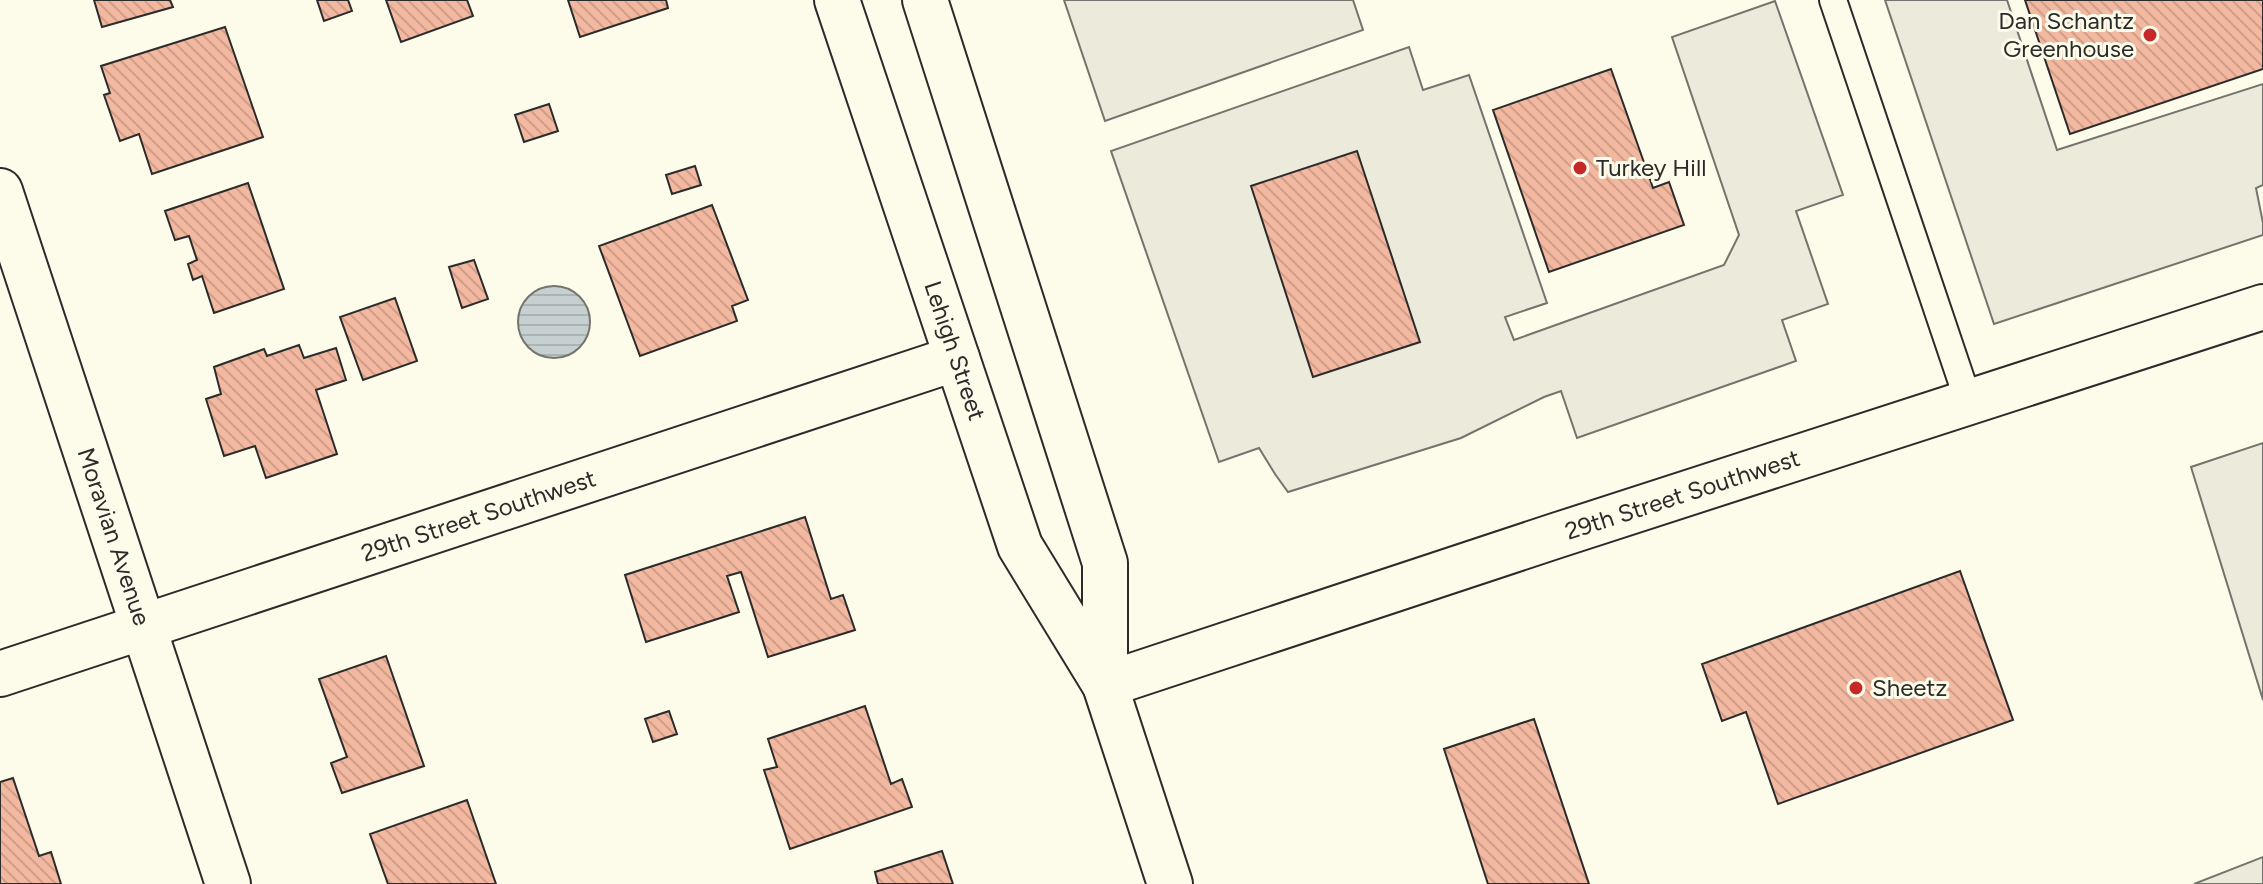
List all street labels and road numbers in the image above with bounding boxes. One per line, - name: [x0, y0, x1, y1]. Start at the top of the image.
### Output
- street label: Lehigh Street: [918, 277, 992, 424]
- street label: 29th Street Southwest: [1561, 443, 1803, 546]
- street label: Moravian Avenue: [72, 444, 157, 629]
- street label: 29th Street Southwest: [358, 463, 599, 568]

